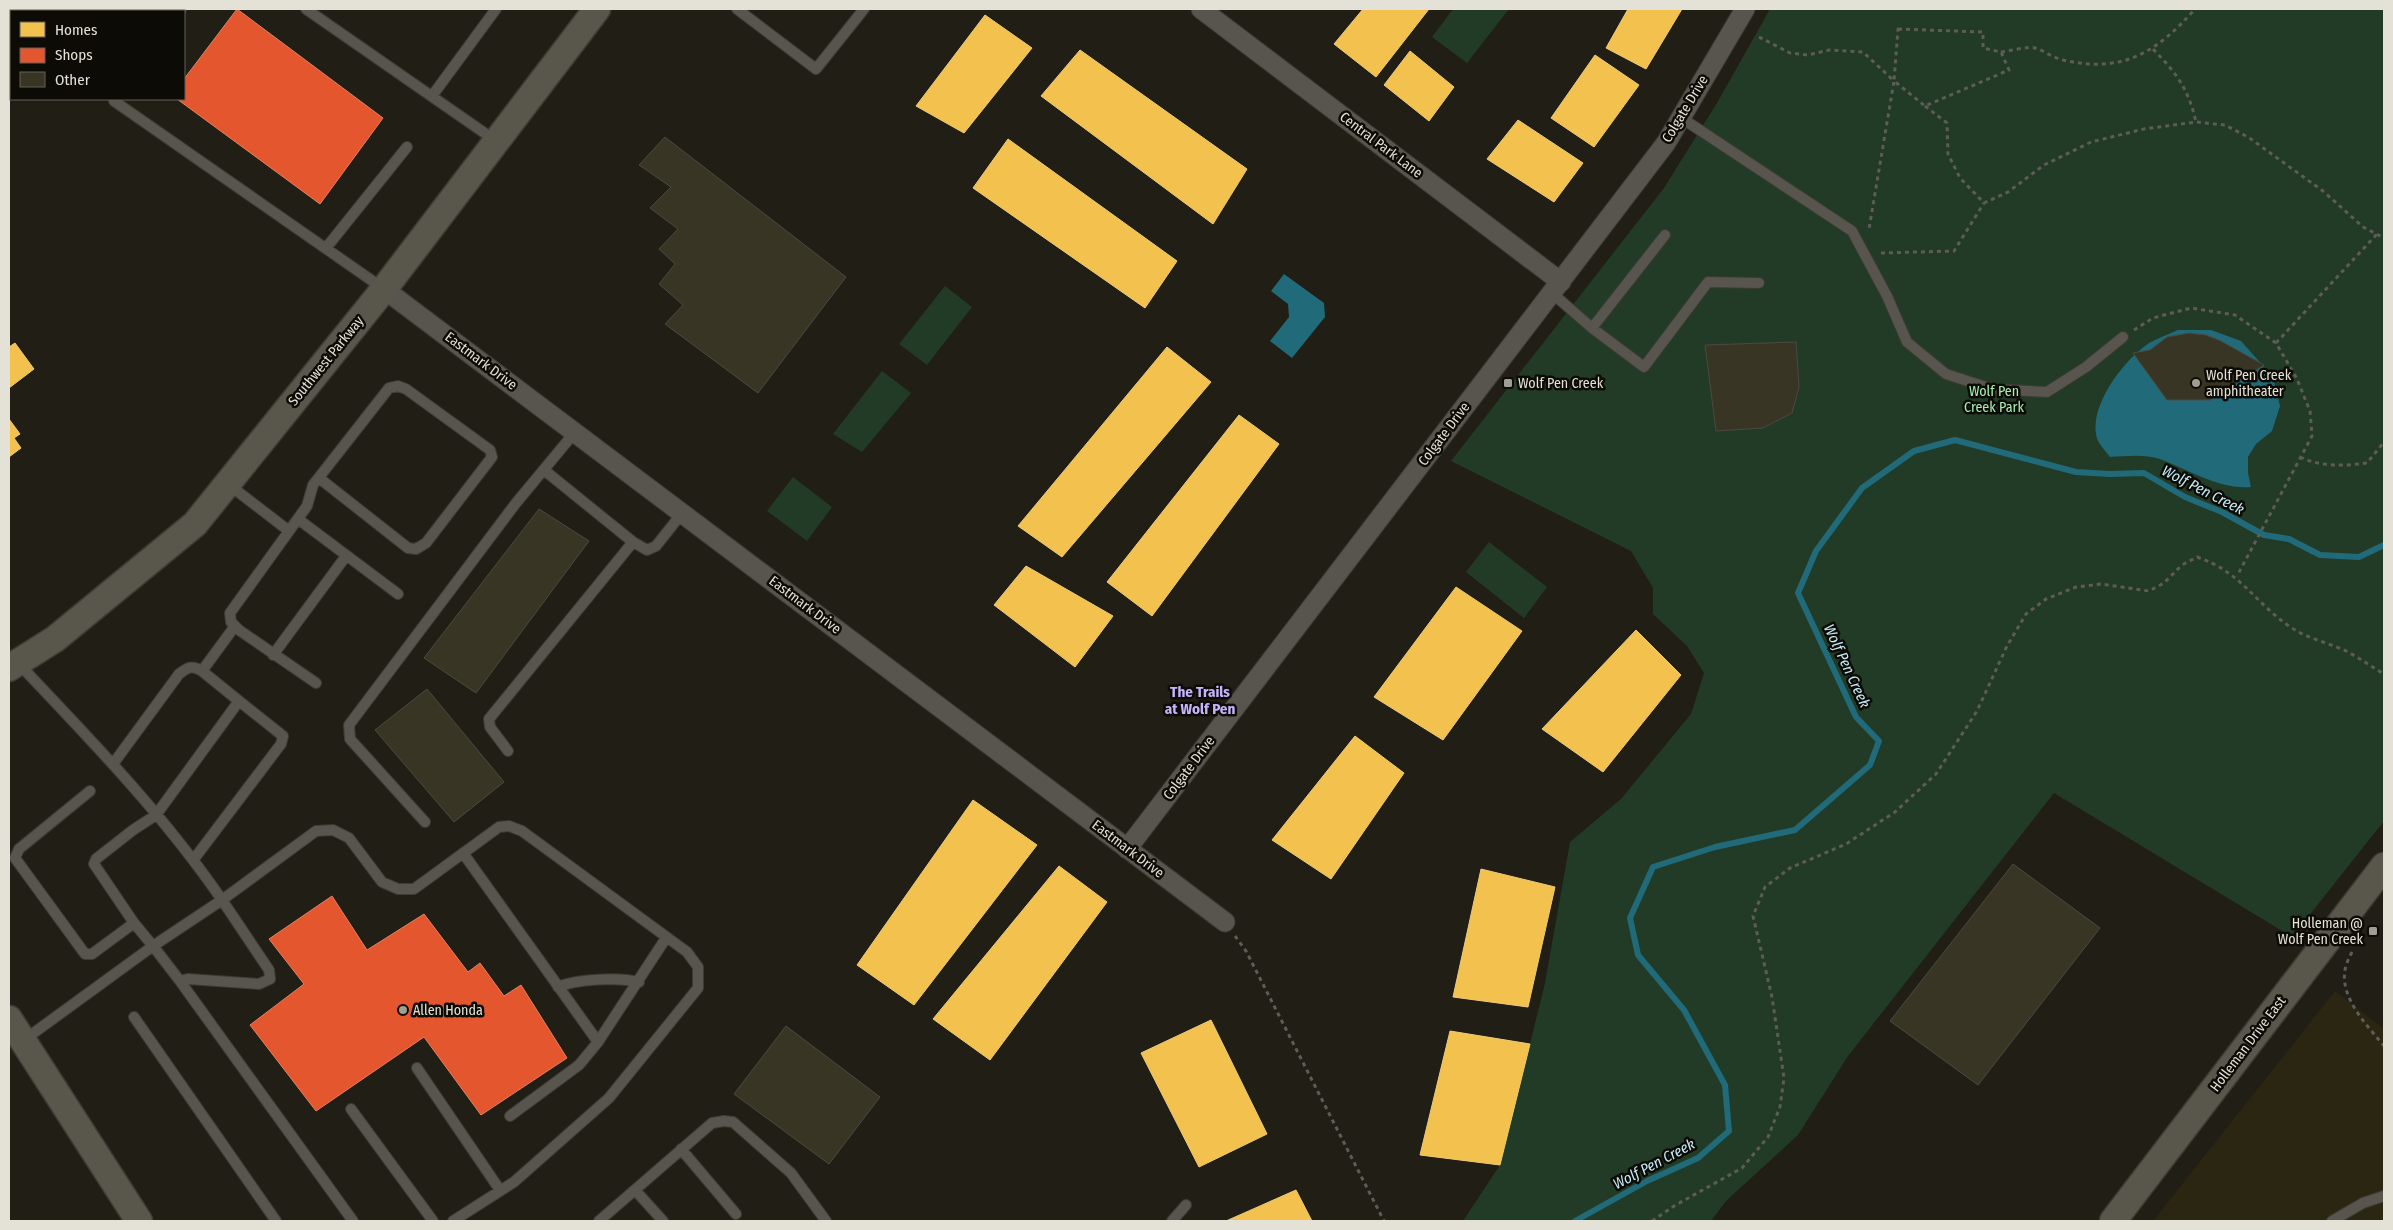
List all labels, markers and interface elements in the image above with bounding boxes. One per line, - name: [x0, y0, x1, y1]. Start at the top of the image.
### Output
- legend: [10, 10, 185, 100]
- text: Homes: [55, 21, 97, 39]
- text: Shops: [55, 46, 93, 64]
- text: Other: [55, 71, 91, 89]
- street label: Colgate Drive: [1658, 72, 1712, 146]
- street label: Central Park Lane: [1336, 108, 1426, 182]
- street label: Southwest Parkway: [285, 312, 368, 409]
- street label: Eastmark Drive: [442, 328, 520, 394]
- place label: Wolf Pen Creek amphitheater: [2206, 367, 2292, 400]
- place label: Wolf Pen Creek: [1518, 375, 1604, 392]
- marker: Wolf Pen Creek: [1502, 377, 1514, 389]
- marker: Wolf Pen Creek amphitheater: [2190, 377, 2202, 389]
- park label: Wolf Pen Creek Park: [1964, 383, 2024, 416]
- street label: Colgate Drive: [1415, 399, 1473, 469]
- water label: Wolf Pen Creek: [2159, 462, 2248, 519]
- street label: Eastmark Drive: [766, 572, 844, 638]
- water label: Wolf Pen Creek: [1820, 621, 1874, 711]
- district label: The Trails at Wolf Pen: [1165, 683, 1235, 718]
- street label: Colgate Drive: [1160, 733, 1218, 803]
- street label: Eastmark Drive: [1089, 816, 1167, 882]
- place label: Holleman @ Wolf Pen Creek: [2278, 915, 2363, 948]
- marker: Holleman @ Wolf Pen Creek: [2367, 925, 2379, 937]
- street label: Holleman Drive East: [2207, 993, 2290, 1095]
- place label: Allen Honda: [413, 1002, 483, 1019]
- marker: Allen Honda: [397, 1004, 409, 1016]
- water label: Wolf Pen Creek: [1610, 1135, 1698, 1193]

